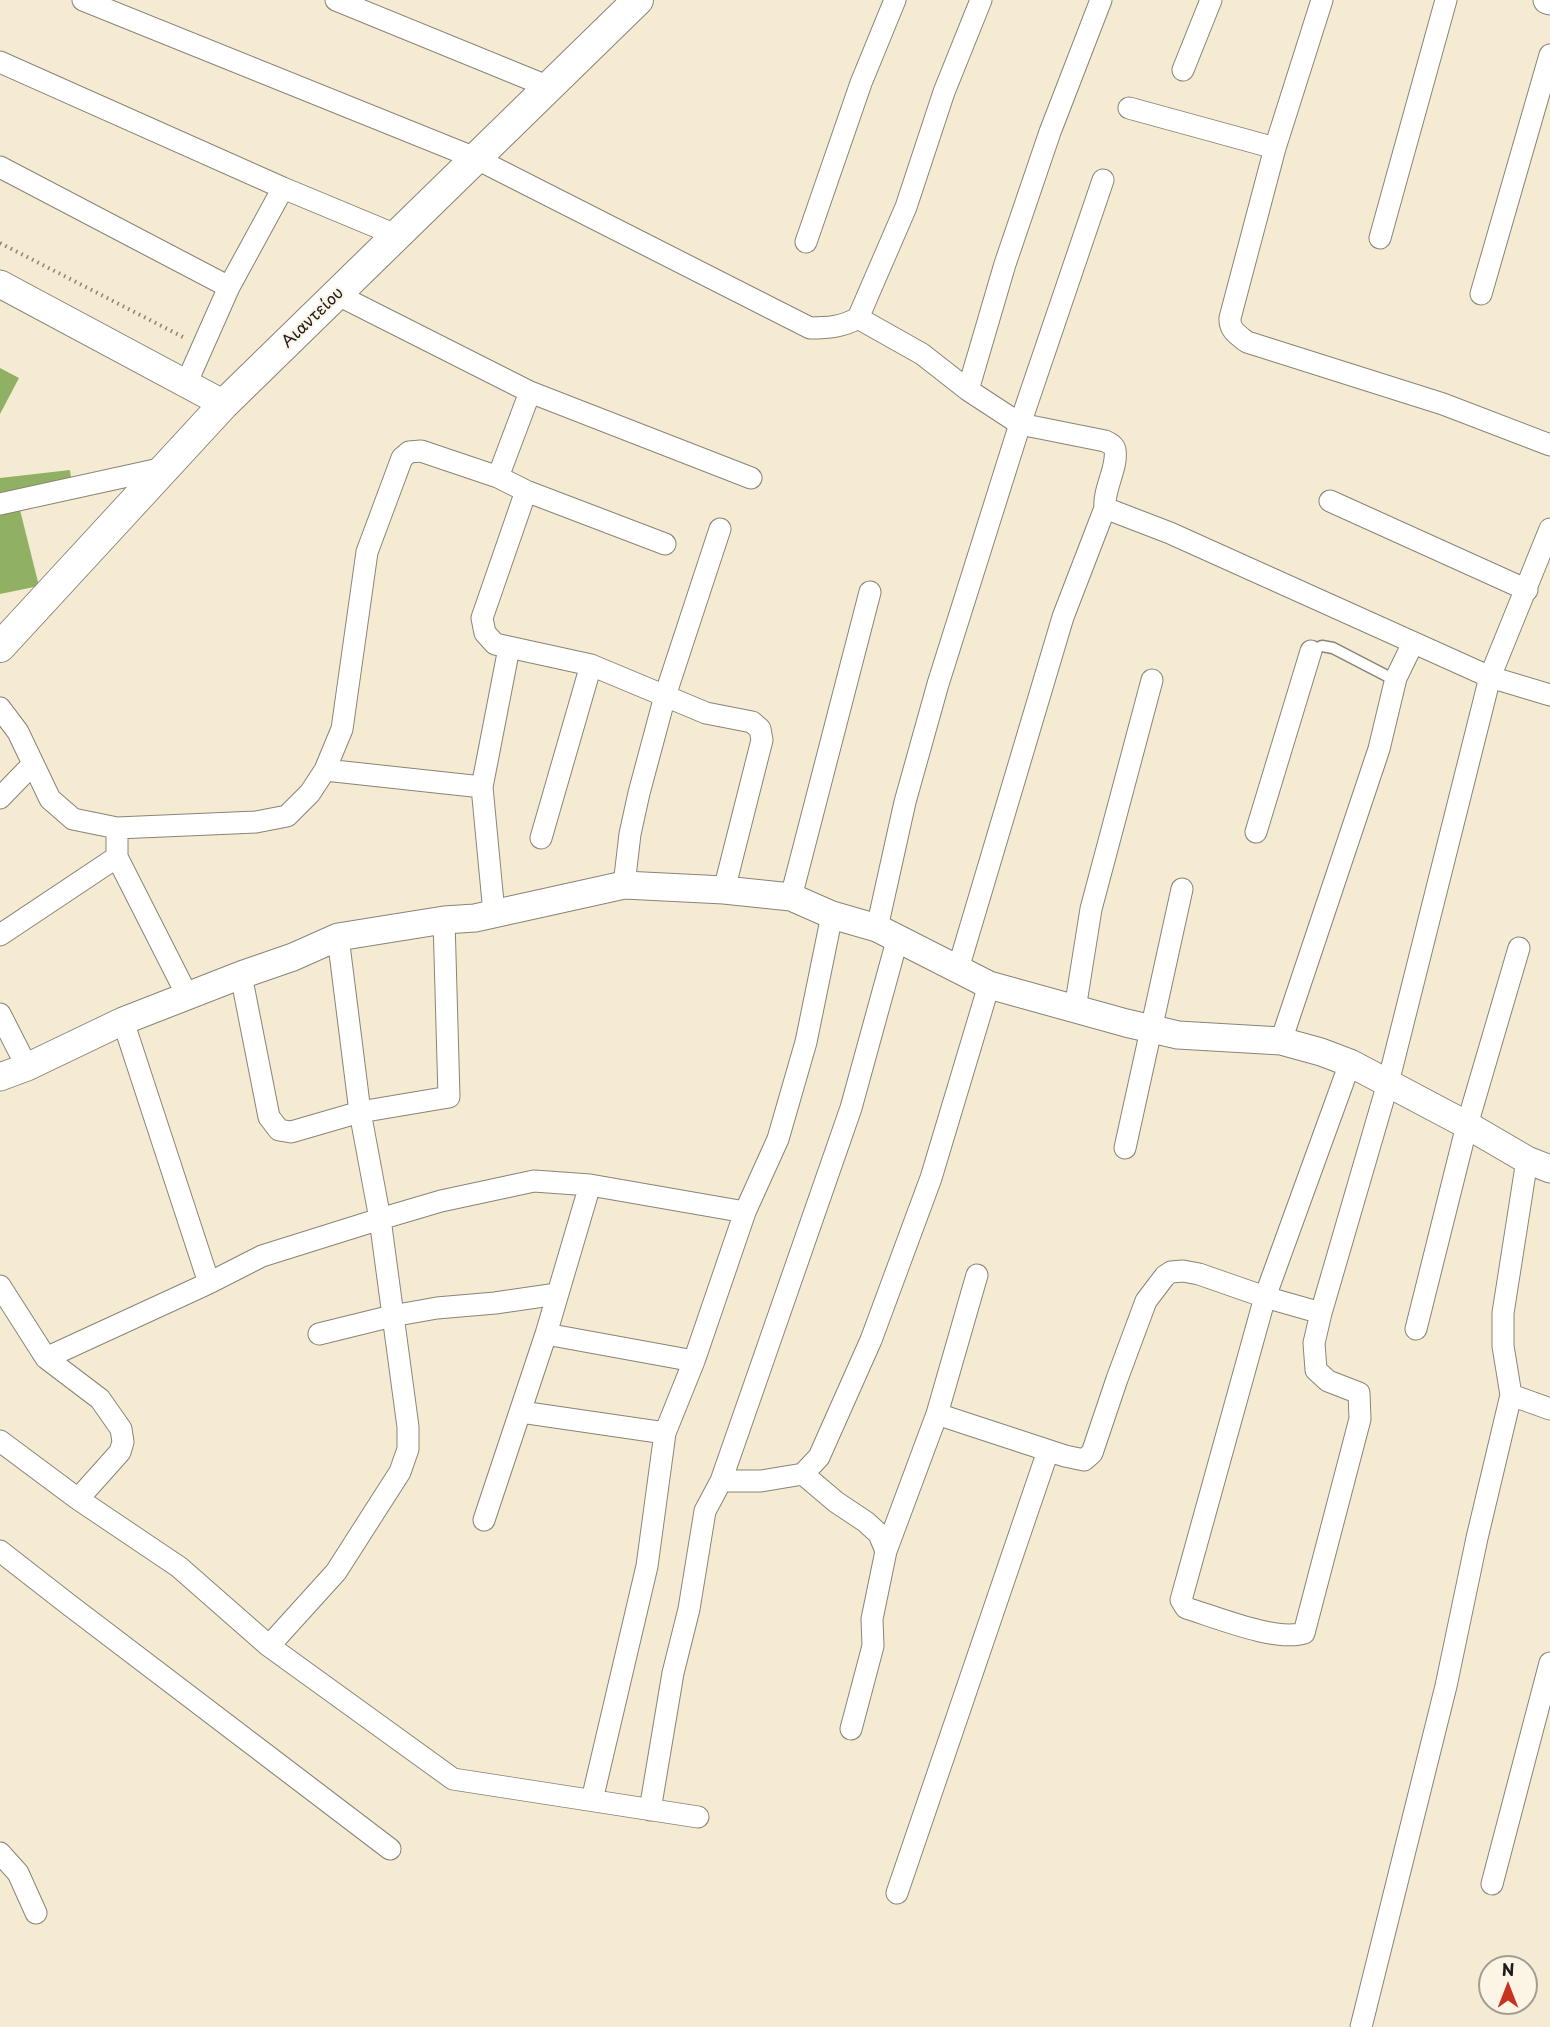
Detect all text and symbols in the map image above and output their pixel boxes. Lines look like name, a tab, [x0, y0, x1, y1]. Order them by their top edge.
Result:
street label: Αιαντείου	[278, 284, 348, 352]
north arrow	[1478, 1955, 1538, 2015]
text: N	[1502, 1957, 1514, 1981]

